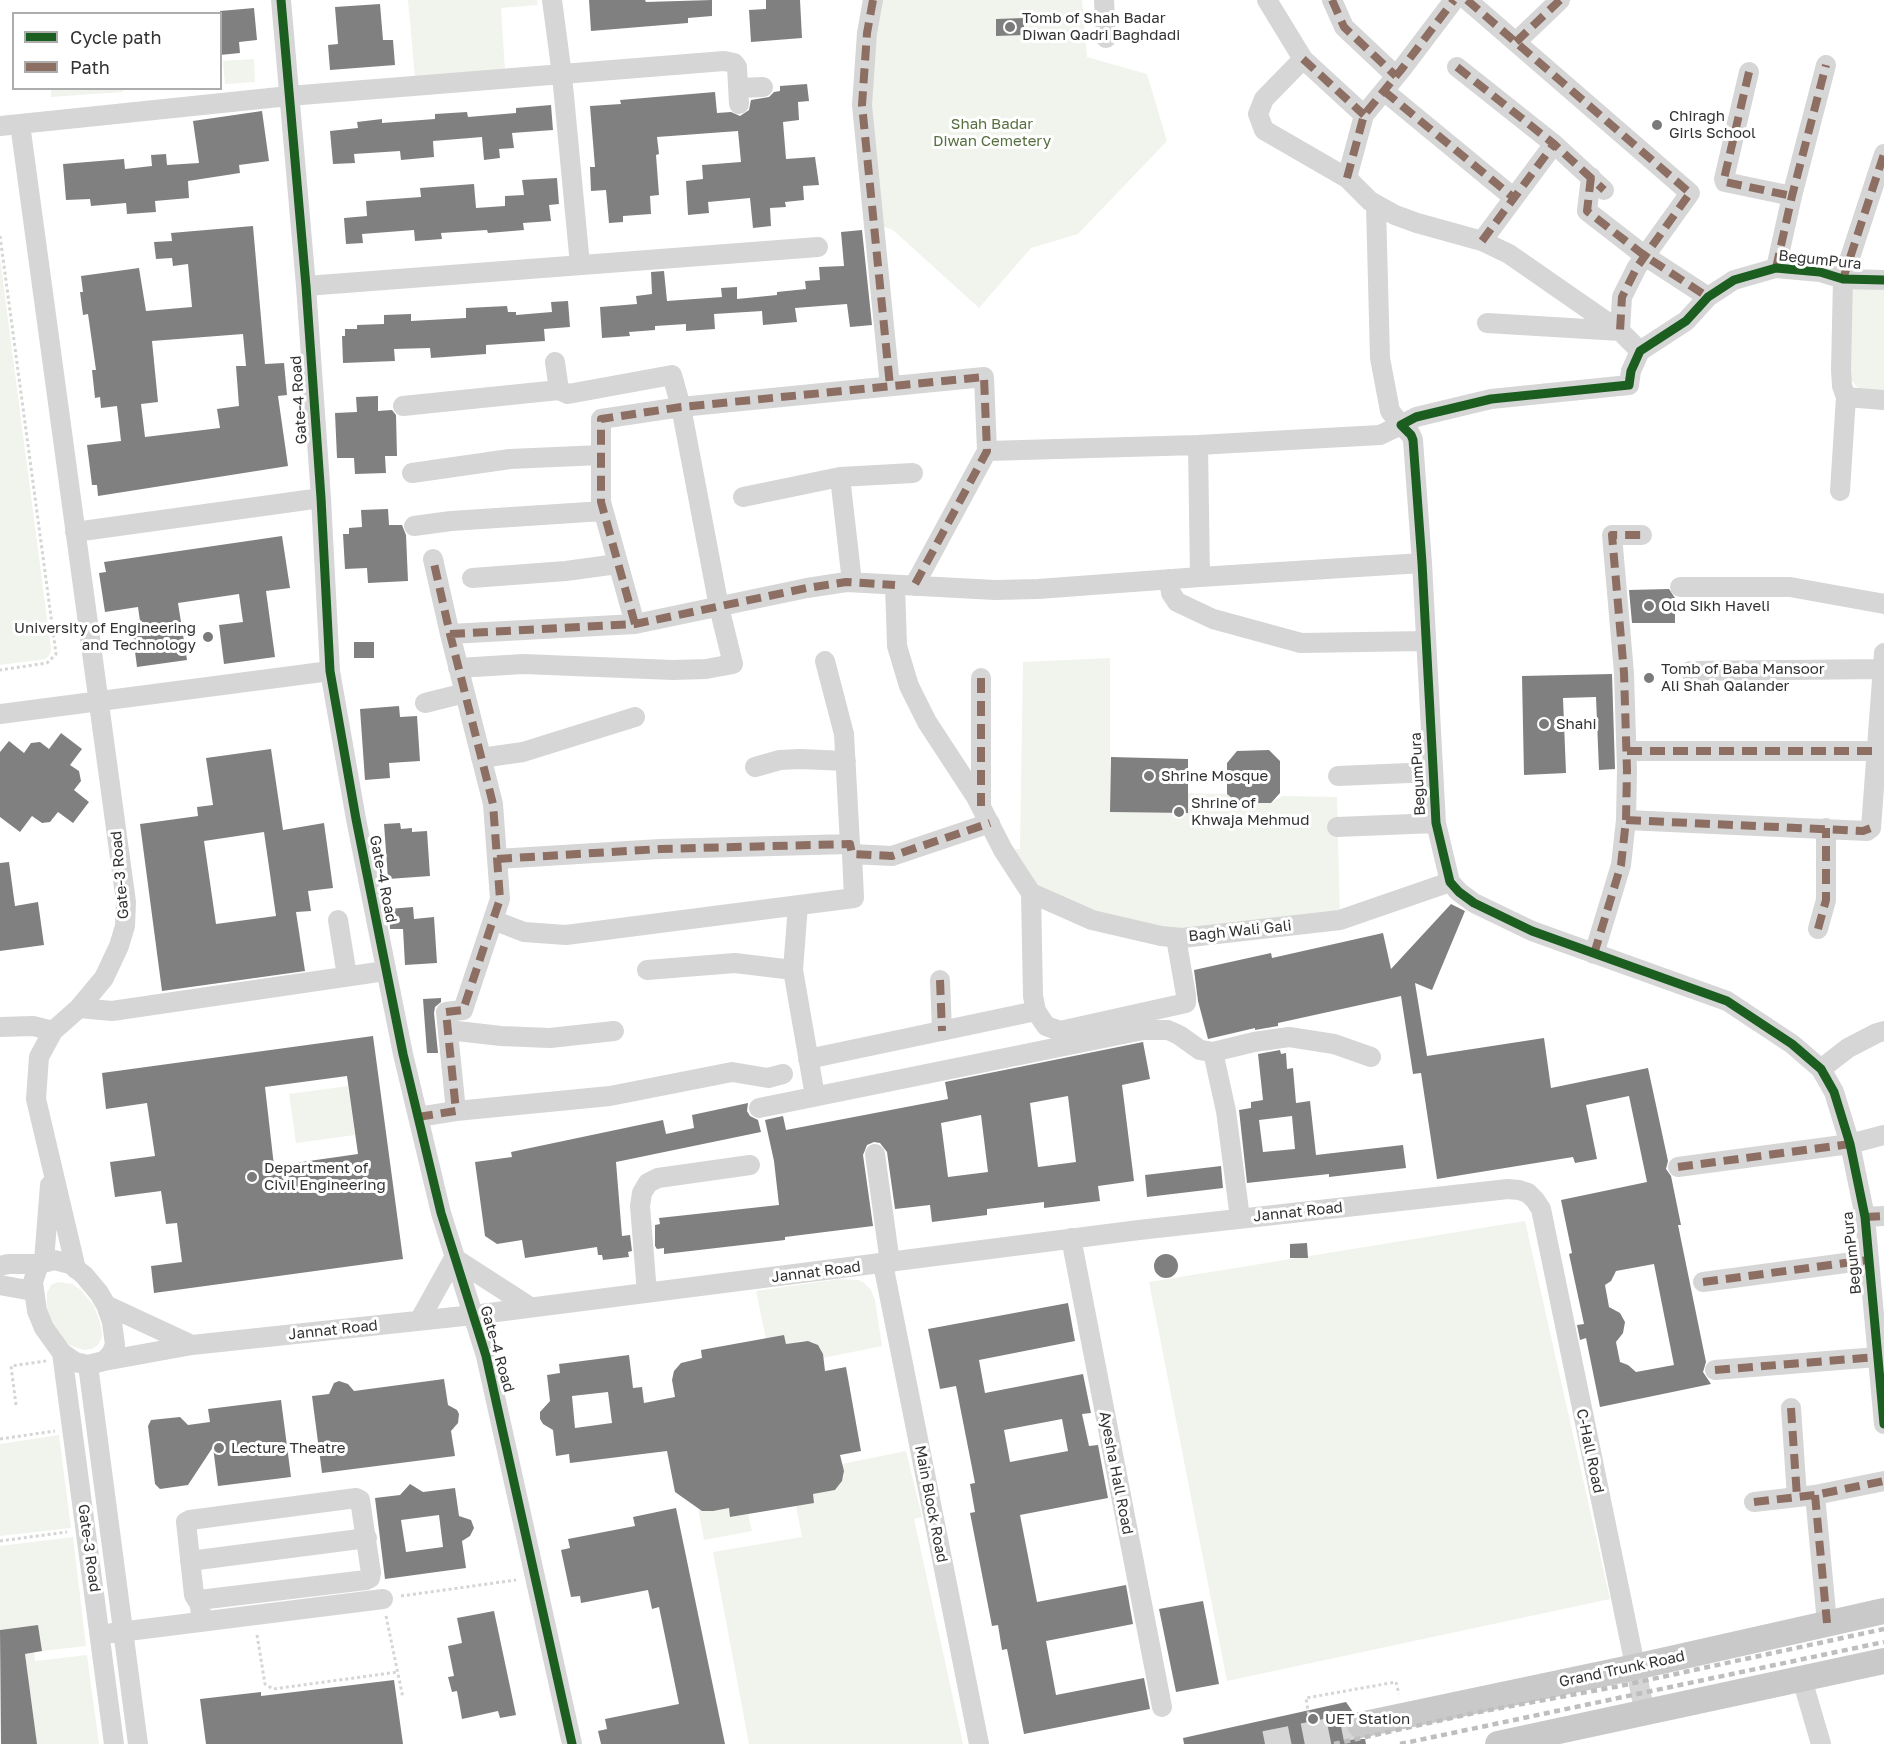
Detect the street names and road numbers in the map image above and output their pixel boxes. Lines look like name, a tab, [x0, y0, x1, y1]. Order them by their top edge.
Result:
street label: BegumPura	[1778, 247, 1862, 273]
street label: Gate-4 Road	[287, 355, 311, 445]
street label: BegumPura	[1407, 732, 1429, 816]
street label: Gate-3 Road	[107, 830, 133, 920]
street label: Gate-4 Road	[366, 834, 400, 924]
street label: Bagh Wali Gali	[1188, 917, 1292, 945]
street label: Jannat Road	[1252, 1198, 1344, 1226]
street label: BegumPura	[1839, 1211, 1865, 1295]
street label: Jannat Road	[770, 1258, 862, 1286]
street label: Gate-4 Road	[476, 1304, 518, 1394]
street label: Jannat Road	[287, 1316, 379, 1344]
street label: C-Hall Road	[1572, 1407, 1608, 1495]
street label: Ayesha Hall Road	[1095, 1410, 1137, 1536]
street label: Main Block Road	[911, 1444, 951, 1564]
street label: Gate-3 Road	[74, 1503, 104, 1593]
street label: Grand Trunk Road	[1558, 1647, 1686, 1691]

